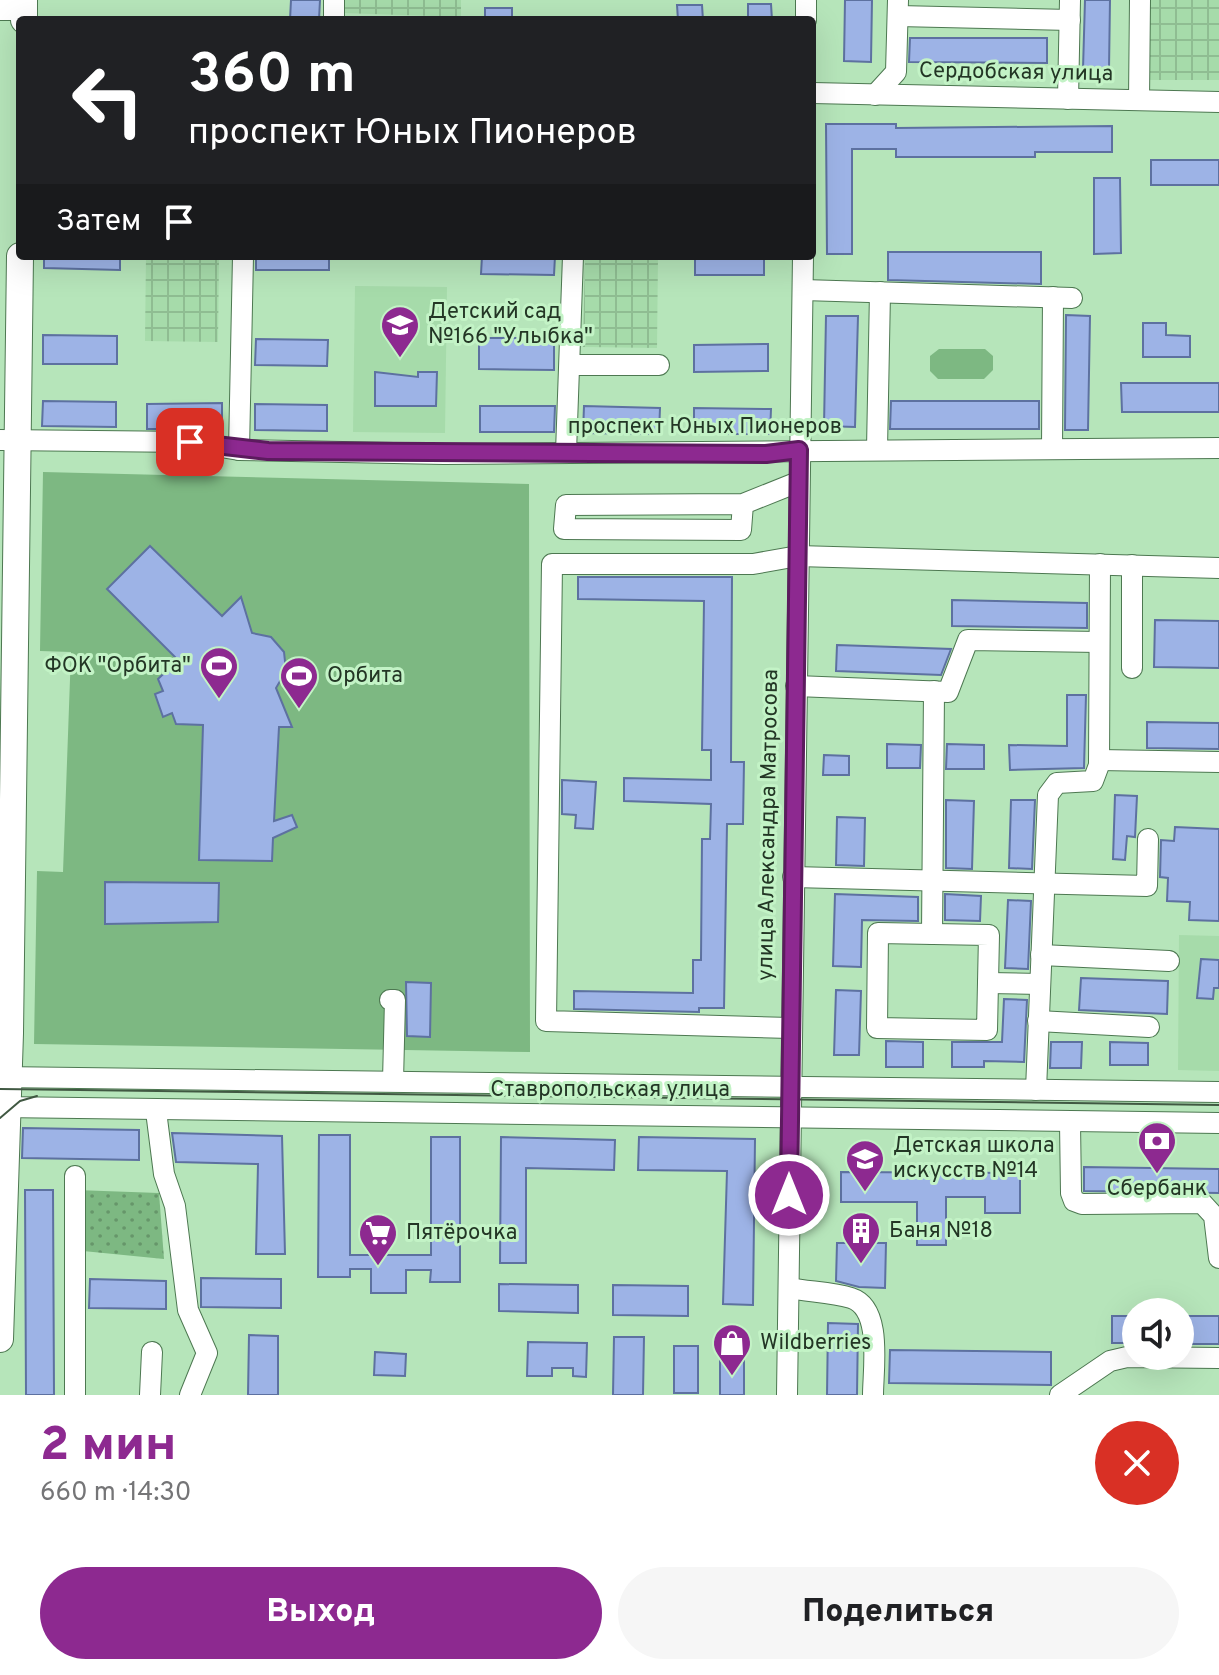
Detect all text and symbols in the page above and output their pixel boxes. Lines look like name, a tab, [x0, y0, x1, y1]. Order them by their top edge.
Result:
text: 360 m	[188, 42, 356, 112]
icon: left	[56, 48, 160, 152]
street label: Сердобская улица	[919, 58, 1113, 88]
text: проспект Юных Пионеров	[188, 111, 637, 157]
icon: arrive	[157, 200, 201, 244]
text: Затем	[56, 204, 141, 241]
place label: Детский сад №166 "Улыбка"	[428, 299, 593, 351]
school or university icon: Детский сад №166 "Улыбка"	[379, 304, 421, 359]
pin	[156, 408, 224, 476]
street label: проспект Юных Пионеров	[568, 414, 842, 441]
icon: arrive	[168, 420, 212, 464]
sports icon: ФОК "Орбита"	[198, 645, 240, 700]
place label: ФОК "Орбита"	[45, 653, 191, 680]
sports icon: Орбита	[278, 655, 320, 710]
place label: Орбита	[327, 663, 403, 690]
street label: улица Александра Матросова	[753, 669, 785, 981]
street label: Ставропольская улица	[490, 1077, 730, 1104]
bank icon: Сбербанк	[1136, 1120, 1178, 1175]
place label: Детская школа искусств №14	[893, 1133, 1055, 1185]
school or university icon: Детская школа искусств №14	[844, 1138, 886, 1193]
position arrow	[747, 1153, 831, 1237]
place label: Сбербанк	[1107, 1176, 1207, 1203]
building icon: Баня №18	[840, 1210, 882, 1265]
supermarket icon: Пятёрочка	[357, 1212, 399, 1267]
place label: Баня №18	[889, 1218, 993, 1245]
place label: Пятёрочка	[406, 1220, 517, 1247]
map controls	[1122, 1298, 1194, 1370]
button: sound	[1122, 1298, 1194, 1370]
shop icon: Wildberries	[711, 1322, 753, 1377]
place label: Wildberries	[760, 1330, 871, 1357]
text: 2 мин	[40, 1417, 176, 1477]
button: close	[1095, 1421, 1179, 1505]
text: 660 m · 14:30	[40, 1477, 191, 1510]
button: Выход	[40, 1567, 602, 1659]
button: Поделиться	[618, 1567, 1179, 1659]

